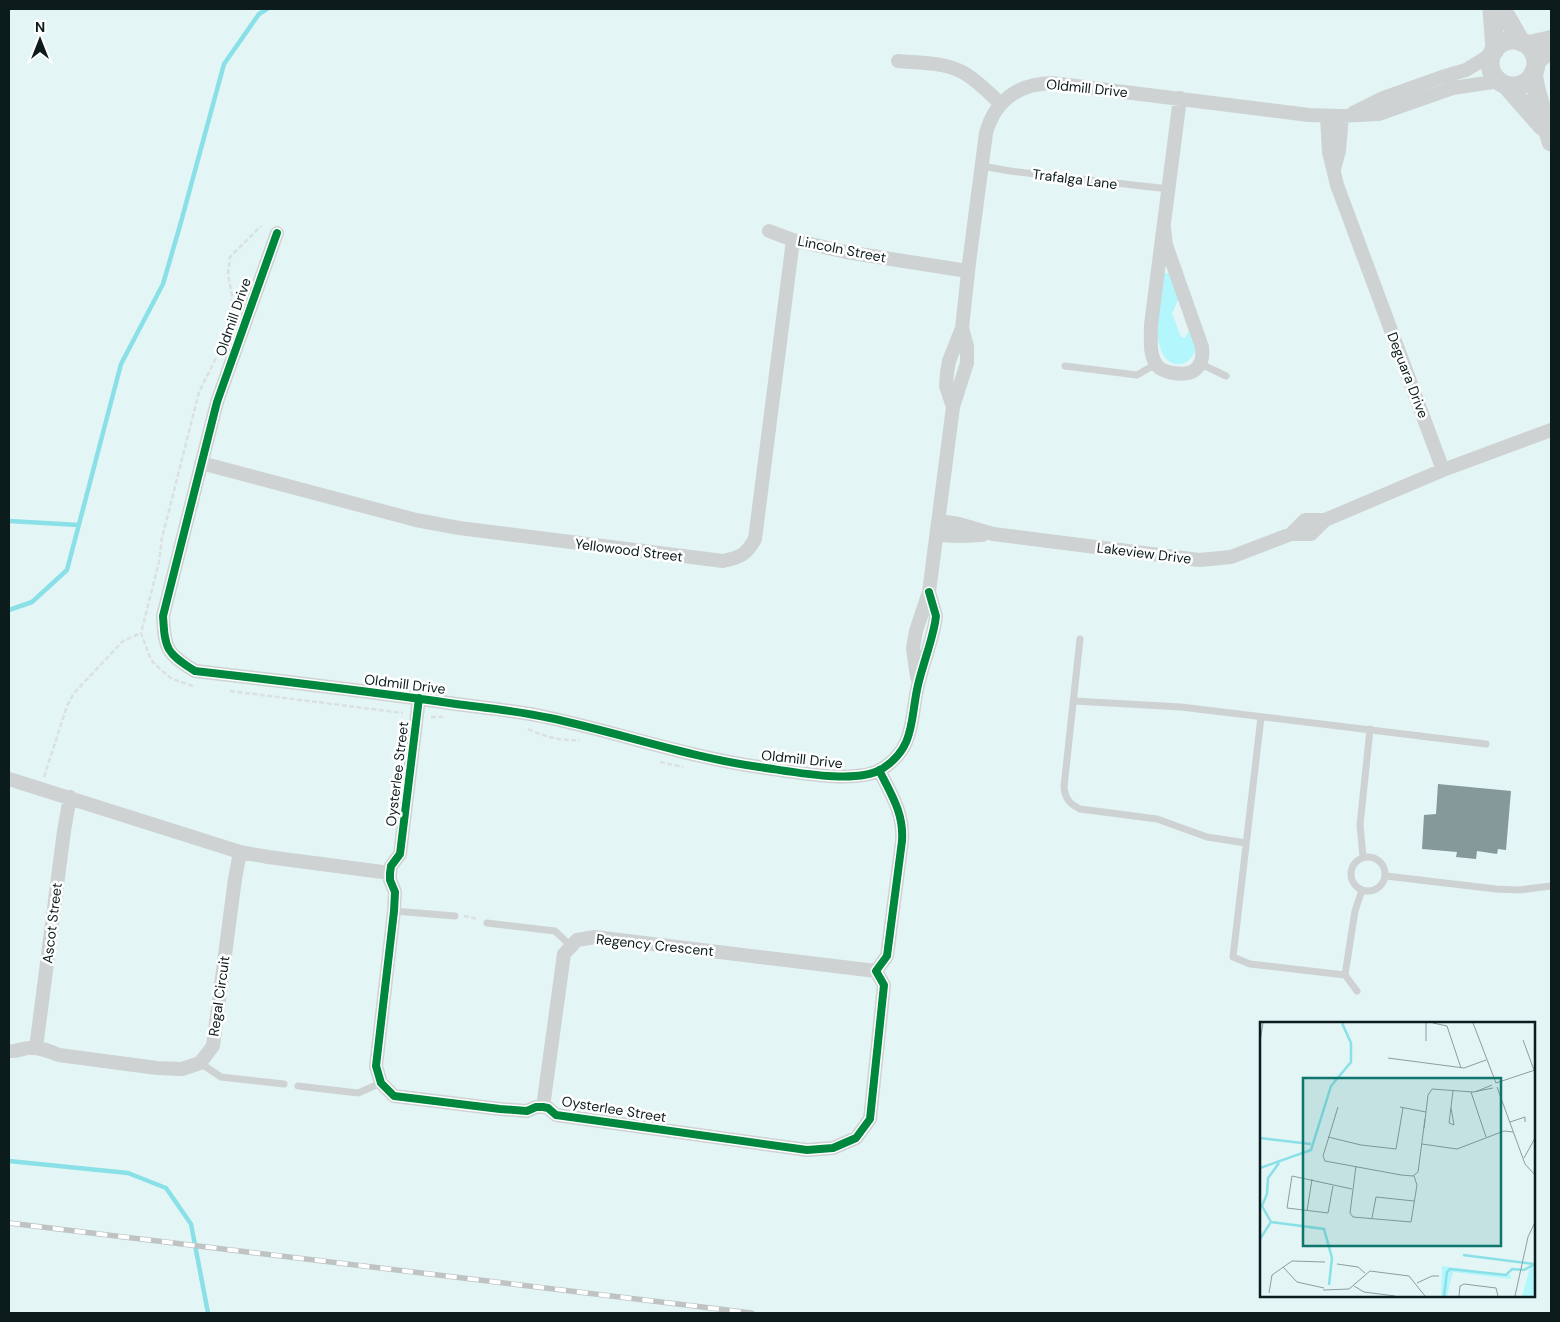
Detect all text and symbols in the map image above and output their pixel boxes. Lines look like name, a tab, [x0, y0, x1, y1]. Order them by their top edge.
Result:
north arrow	[15, 15, 65, 65]
text: N	[35, 18, 45, 36]
street label: Oldmill Drive	[1045, 75, 1129, 101]
street label: Trafalga Lane	[1032, 165, 1118, 193]
street label: Lincoln Street	[796, 232, 888, 266]
street label: Oldmill Drive	[211, 275, 255, 359]
street label: Deguara Drive	[1383, 329, 1433, 421]
street label: Yellowood Street	[574, 534, 684, 566]
street label: Lakeview Drive	[1096, 538, 1192, 568]
street label: Oldmill Drive	[363, 670, 447, 698]
street label: Oysterlee Street	[382, 720, 412, 828]
street label: Oldmill Drive	[760, 746, 844, 772]
street label: Ascot Street	[38, 882, 66, 964]
street label: Regency Crescent	[595, 930, 715, 960]
street label: Regal Circuit	[204, 955, 234, 1037]
inset map	[1260, 1022, 1535, 1297]
street label: Oysterlee Street	[560, 1092, 668, 1126]

